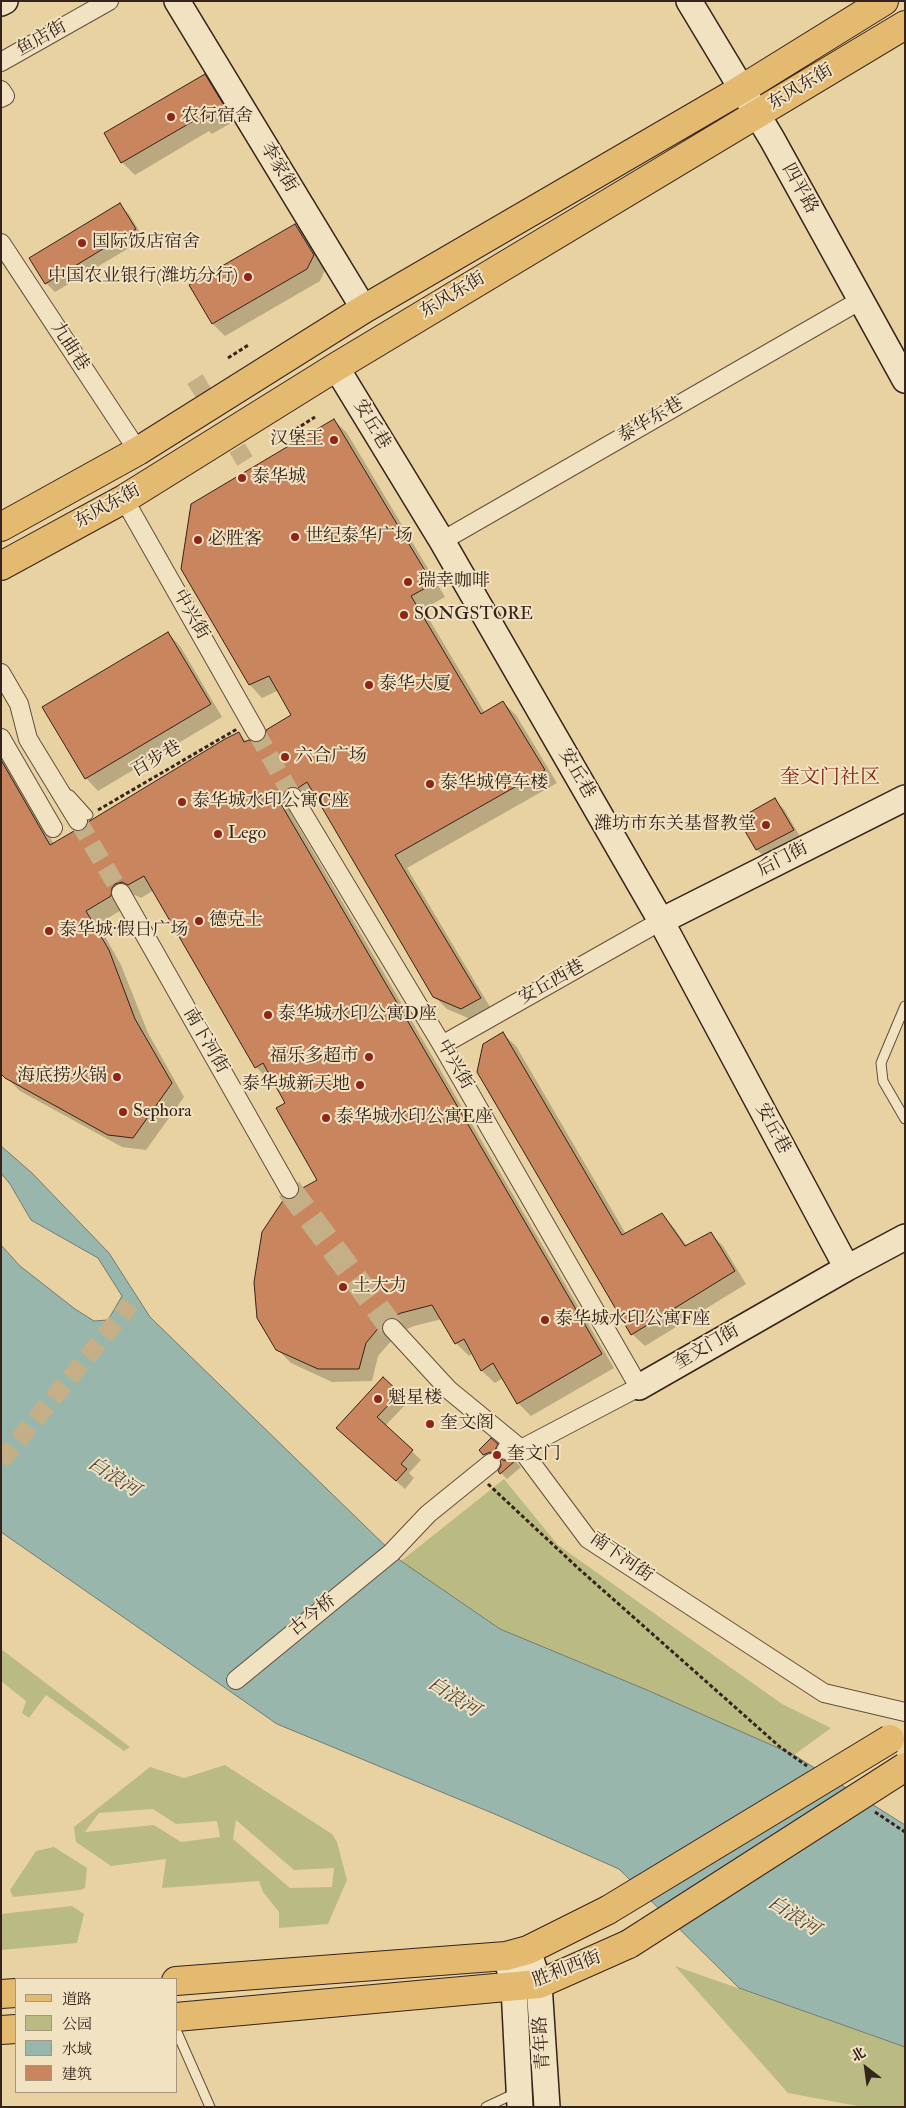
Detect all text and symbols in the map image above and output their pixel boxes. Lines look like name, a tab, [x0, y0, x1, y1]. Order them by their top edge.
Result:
street label: 鱼店街	[13, 16, 71, 62]
street label: 东风东街	[765, 60, 837, 116]
place label: 农行宿舍	[181, 106, 253, 128]
marker: 农行宿舍	[165, 111, 177, 123]
street label: 李家街	[255, 139, 301, 197]
street label: 四平路	[776, 160, 822, 218]
place label: 国际饭店宿舍	[92, 232, 200, 254]
marker: 国际饭店宿舍	[76, 237, 88, 249]
place label: 中国农业银行(潍坊分行)	[48, 266, 238, 288]
street label: 东风东街	[417, 268, 489, 324]
marker: 中国农业银行(潍坊分行)	[242, 271, 254, 283]
street label: 九曲巷	[45, 318, 93, 376]
street label: 泰华东巷	[614, 394, 688, 448]
street label: 安丘巷	[348, 396, 394, 454]
place label: 汉堡王	[270, 429, 324, 451]
marker: 汉堡王	[328, 434, 340, 446]
place label: 泰华城	[252, 467, 306, 489]
marker: 泰华城	[236, 472, 248, 484]
street label: 东风东街	[71, 480, 145, 534]
place label: 世纪泰华广场	[305, 526, 413, 548]
place label: 必胜客	[208, 529, 262, 551]
marker: 世纪泰华广场	[289, 531, 301, 543]
marker: 必胜客	[192, 534, 204, 546]
place label: 瑞幸咖啡	[418, 571, 490, 593]
marker: 瑞幸咖啡	[402, 576, 414, 588]
street label: 中兴街	[167, 586, 213, 644]
place label: SONGSTORE	[414, 604, 533, 626]
marker: SONGSTORE	[398, 609, 410, 621]
place label: 泰华大厦	[379, 674, 451, 696]
marker: 泰华大厦	[363, 679, 375, 691]
street label: 百步巷	[128, 737, 186, 783]
street label: 安丘巷	[553, 745, 599, 803]
place label: 六合广场	[295, 746, 367, 768]
marker: 六合广场	[279, 751, 291, 763]
district label: 奎文门社区	[780, 767, 880, 791]
place label: 泰华城停车楼	[440, 773, 548, 795]
marker: 泰华城停车楼	[424, 778, 436, 790]
place label: 泰华城水印公寓C座	[192, 791, 349, 813]
marker: 泰华城水印公寓C座	[176, 796, 188, 808]
place label: 潍坊市东关基督教堂	[594, 814, 756, 836]
marker: 潍坊市东关基督教堂	[760, 819, 772, 831]
place label: Lego	[228, 823, 266, 845]
marker: Lego	[212, 828, 224, 840]
street label: 后门街	[754, 838, 812, 882]
place label: 德克士	[209, 910, 263, 932]
marker: 德克士	[193, 915, 205, 927]
place label: 泰华城·假日广场	[59, 920, 189, 942]
marker: 泰华城·假日广场	[43, 925, 55, 937]
street label: 安丘西巷	[515, 956, 589, 1010]
street label: 南下河街	[178, 1004, 232, 1078]
place label: 泰华城水印公寓D座	[278, 1004, 437, 1026]
marker: 泰华城水印公寓D座	[262, 1009, 274, 1021]
street label: 中兴街	[431, 1036, 477, 1094]
place label: 福乐多超市	[269, 1046, 359, 1068]
marker: 福乐多超市	[363, 1051, 375, 1063]
place label: 海底捞火锅	[17, 1066, 107, 1088]
marker: 海底捞火锅	[111, 1071, 123, 1083]
place label: 泰华城新天地	[242, 1074, 350, 1096]
marker: 泰华城新天地	[354, 1079, 366, 1091]
street label: 安丘巷	[750, 1100, 794, 1158]
place label: Sephora	[133, 1101, 192, 1123]
marker: Sephora	[117, 1106, 129, 1118]
place label: 泰华城水印公寓E座	[336, 1107, 493, 1129]
marker: 泰华城水印公寓E座	[320, 1112, 332, 1124]
place label: 土大力	[353, 1276, 407, 1298]
marker: 土大力	[337, 1281, 349, 1293]
place label: 泰华城水印公寓F座	[555, 1309, 710, 1331]
marker: 泰华城水印公寓F座	[539, 1314, 551, 1326]
street label: 奎文门街	[670, 1321, 744, 1375]
place label: 魁星楼	[388, 1388, 442, 1410]
marker: 魁星楼	[372, 1393, 384, 1405]
place label: 奎文阁	[440, 1413, 494, 1435]
marker: 奎文阁	[424, 1418, 436, 1430]
place label: 奎文门	[507, 1444, 561, 1466]
marker: 奎文门	[491, 1449, 503, 1461]
water label: 白浪河	[83, 1453, 143, 1503]
street label: 南下河街	[585, 1529, 657, 1587]
street label: 古今桥	[285, 1591, 341, 1641]
water label: 白浪河	[423, 1673, 483, 1723]
water label: 白浪河	[763, 1892, 823, 1942]
street label: 胜利西街	[530, 1947, 604, 1993]
legend	[15, 1978, 178, 2093]
text: 道路	[62, 1990, 92, 2009]
text: 公园	[62, 2015, 92, 2034]
street label: 青年路	[530, 2015, 556, 2071]
text: 水域	[62, 2040, 92, 2059]
north arrow	[841, 2043, 891, 2093]
text: 北	[848, 2044, 869, 2065]
text: 建筑	[62, 2065, 92, 2084]

